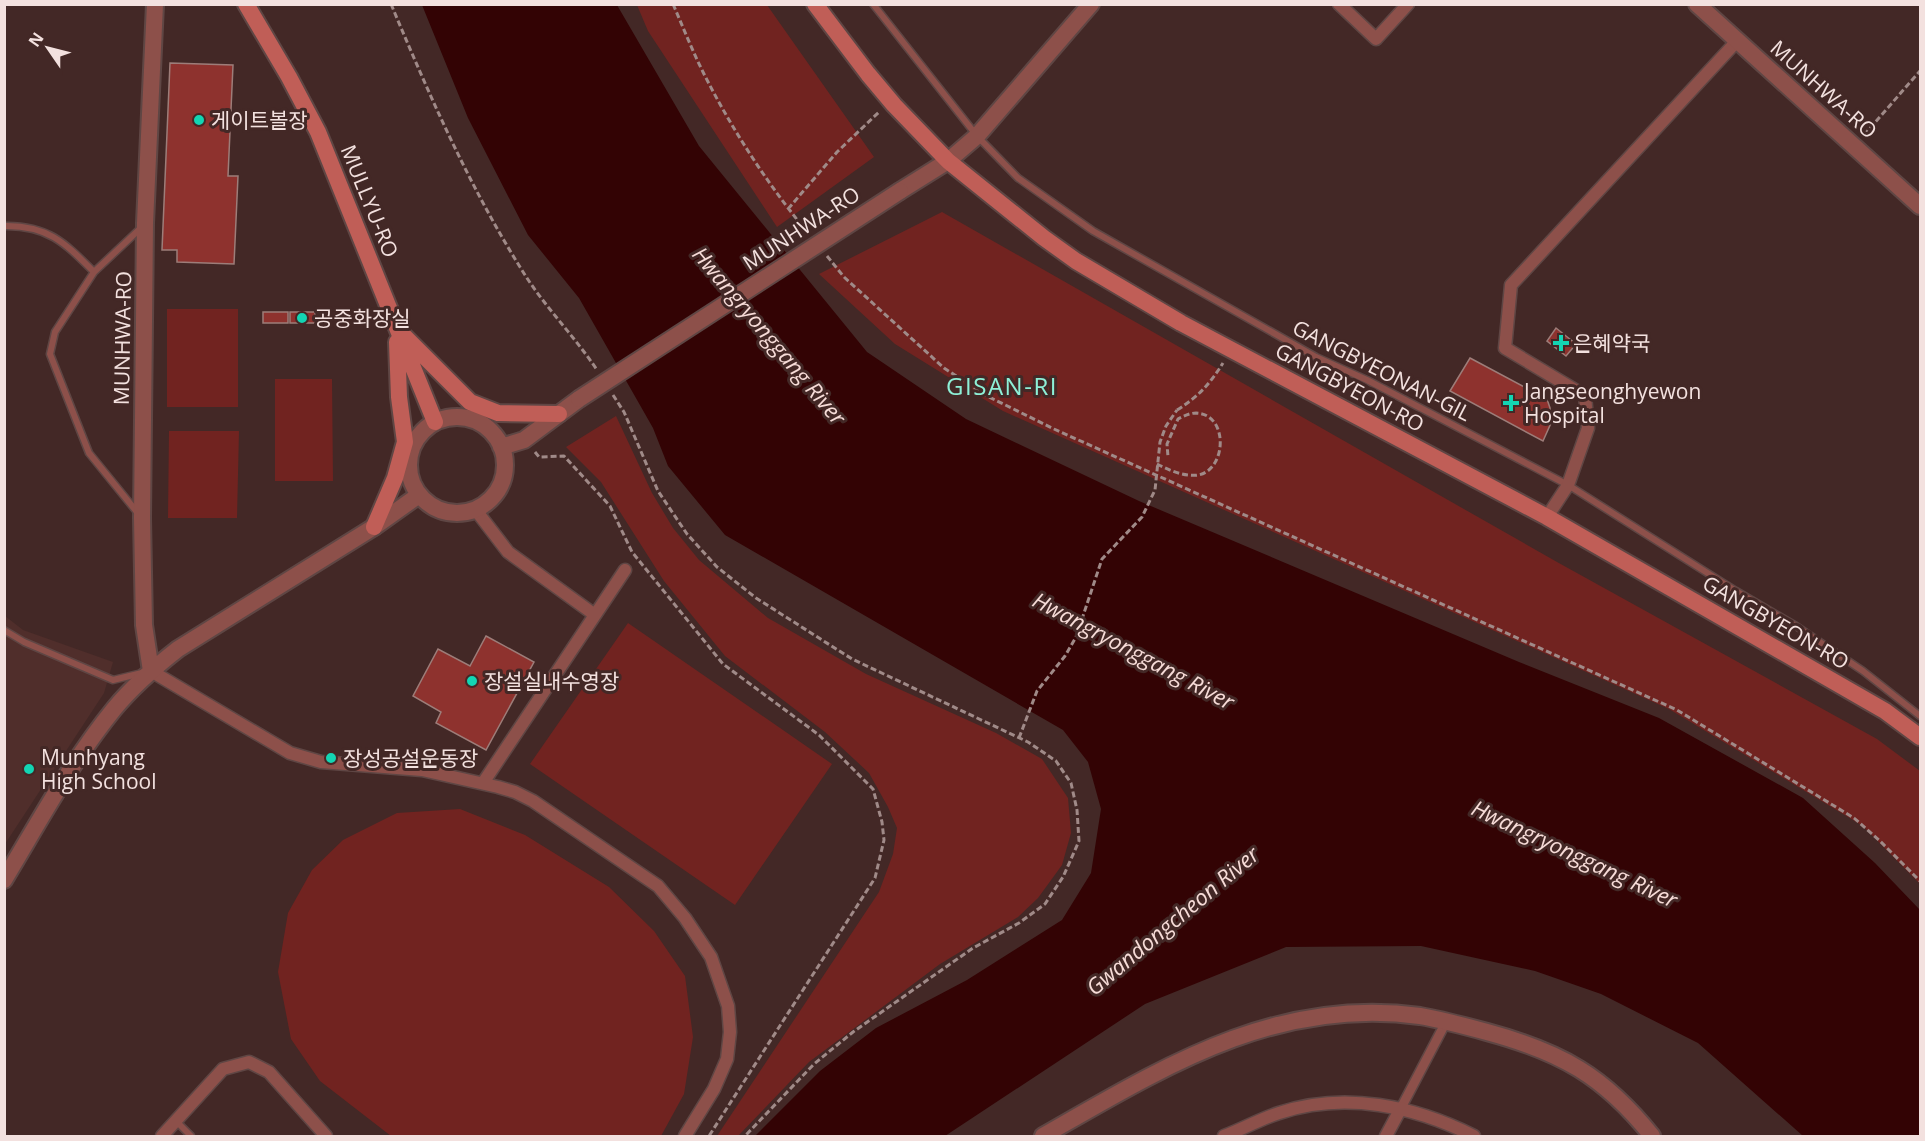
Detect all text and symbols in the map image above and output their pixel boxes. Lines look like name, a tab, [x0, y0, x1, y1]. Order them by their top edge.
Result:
north arrow	[18, 18, 78, 78]
text: N	[23, 28, 48, 51]
street label: MUNHWA-RO	[1765, 34, 1883, 144]
place label: 게이트볼장	[211, 106, 308, 134]
marker: 게이트볼장	[192, 113, 206, 127]
street label: MULLYU-RO	[335, 140, 405, 262]
street label: MUNHWA-RO	[737, 180, 865, 276]
water label: Hwangryonggang River	[686, 240, 854, 431]
street label: MUNHWA-RO	[107, 271, 137, 405]
place label: 공중화장실	[314, 304, 411, 332]
marker: 공중화장실	[295, 311, 309, 325]
street label: GANGBYEONAN-GIL	[1288, 313, 1476, 427]
place label: 은혜약국	[1573, 329, 1650, 357]
street label: GANGBYEON-RO	[1271, 336, 1429, 438]
marker: 은혜약국	[1554, 336, 1568, 350]
district label: GISAN-RI	[946, 369, 1058, 402]
place label: Jangseonghyewon Hospital	[1522, 377, 1701, 429]
marker: Jangseonghyewon Hospital	[1502, 394, 1520, 412]
street label: GANGBYEON-RO	[1698, 569, 1854, 675]
water label: Hwangryonggang River	[1028, 584, 1241, 716]
place label: 장설실내수영장	[484, 667, 619, 695]
marker: 장설실내수영장	[465, 674, 479, 688]
place label: Munhyang High School	[41, 743, 157, 795]
place label: 장성공설운동장	[343, 744, 478, 772]
marker: 장성공설운동장	[324, 751, 338, 765]
marker: Munhyang High School	[22, 762, 36, 776]
water label: Hwangryonggang River	[1467, 792, 1684, 915]
water label: Gwandongcheon River	[1079, 838, 1266, 1001]

